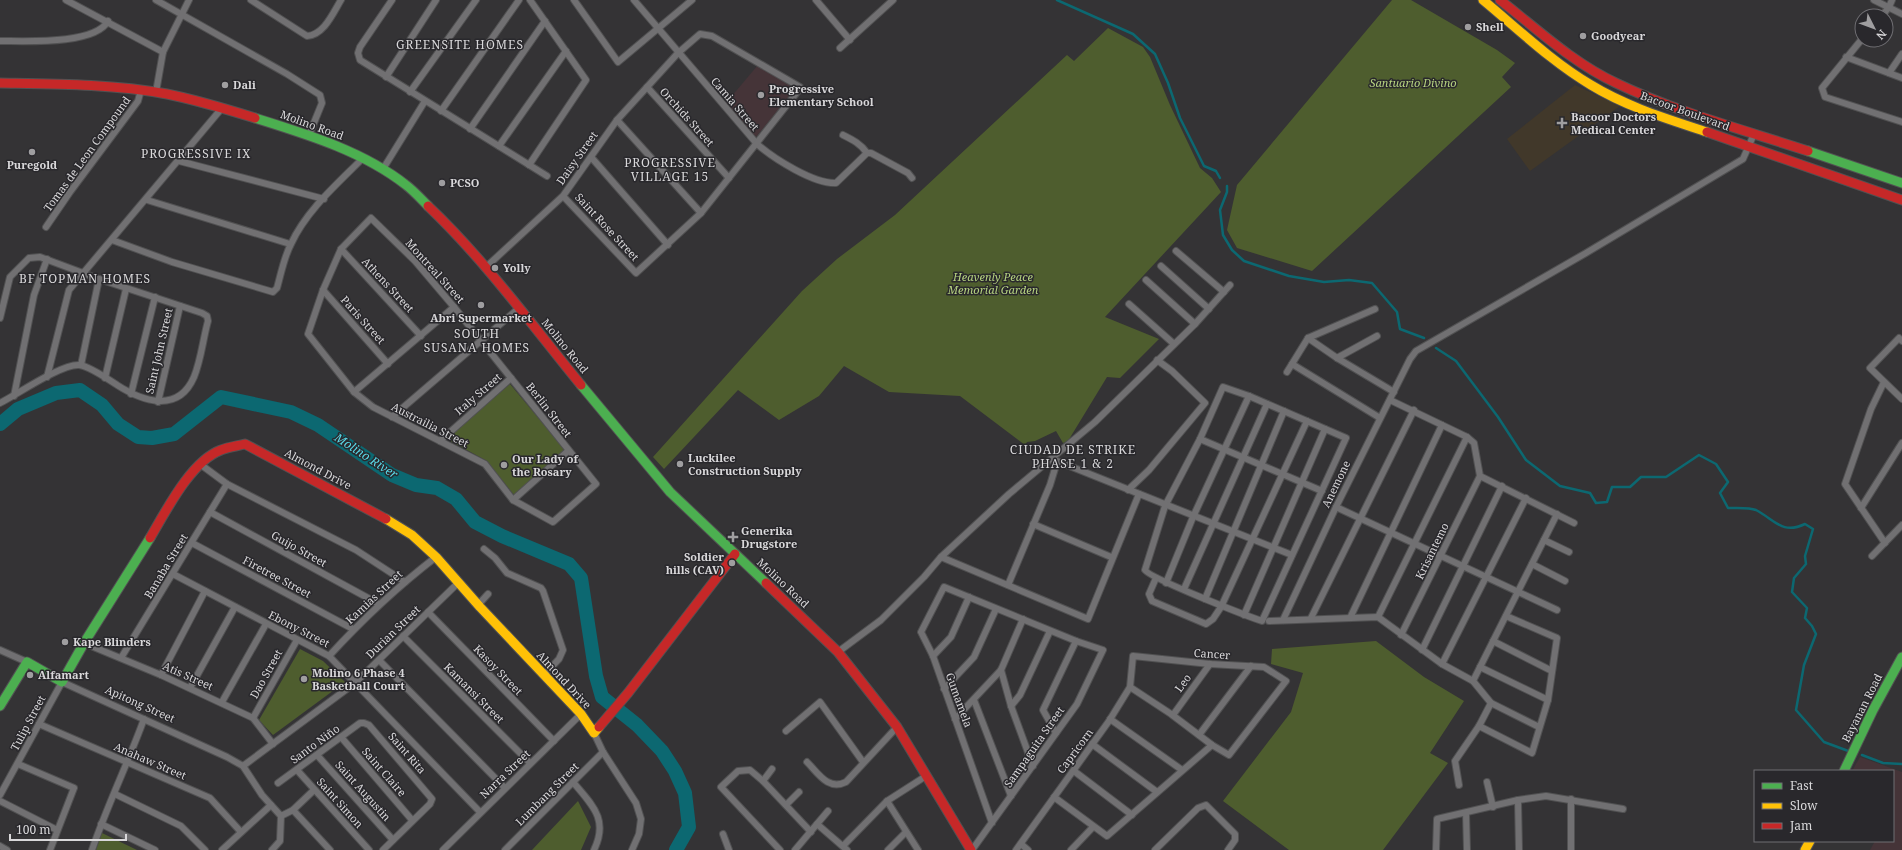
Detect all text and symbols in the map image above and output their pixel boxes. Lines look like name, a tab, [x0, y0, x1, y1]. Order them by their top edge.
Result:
north arrow	[1854, 8, 1894, 48]
place label: Shell	[1476, 19, 1504, 34]
marker: Shell	[1463, 22, 1473, 32]
text: N	[1873, 27, 1890, 44]
place label: Goodyear	[1591, 28, 1645, 43]
marker: Goodyear	[1578, 31, 1588, 41]
district label: GREENSITE HOMES	[396, 36, 524, 53]
street label: Camia Street	[708, 74, 763, 134]
park label: Santuario Divino	[1369, 75, 1457, 90]
place label: Dali	[233, 77, 256, 92]
marker: Dali	[220, 80, 230, 90]
place label: Progressive Elementary School	[769, 81, 874, 109]
street label: Orchids Street	[657, 84, 718, 149]
street label: Bacoor Boulevard	[1639, 87, 1732, 134]
marker: Progressive Elementary School	[756, 90, 766, 100]
street label: Tomas de Leon Compound	[40, 93, 134, 214]
street label: Molino Road	[278, 106, 346, 143]
place label: Bacoor Doctors Medical Center	[1571, 109, 1656, 137]
marker: Bacoor Doctors Medical Center	[1556, 117, 1568, 129]
street label: Daisy Street	[553, 128, 601, 188]
district label: PROGRESSIVE IX	[141, 145, 251, 162]
marker: Puregold	[27, 147, 37, 157]
district label: PROGRESSIVE VILLAGE 15	[624, 154, 716, 185]
place label: Puregold	[7, 157, 57, 172]
place label: PCSO	[450, 175, 480, 190]
marker: PCSO	[437, 178, 447, 188]
street label: Saint Rose Street	[572, 190, 643, 264]
street label: Montreal Street	[402, 235, 468, 306]
street label: Athens Street	[359, 254, 418, 315]
place label: Yolly	[503, 260, 531, 275]
marker: Yolly	[490, 263, 500, 273]
park label: Heavenly Peace Memorial Garden	[947, 269, 1039, 297]
district label: BF TOPMAN HOMES	[19, 270, 151, 287]
street label: Paris Street	[338, 292, 389, 347]
marker: Abri Supermarket	[476, 300, 486, 310]
street label: Saint John Street	[141, 306, 176, 395]
place label: Abri Supermarket	[430, 310, 532, 325]
street label: Molino Road	[539, 315, 592, 376]
district label: SOUTH SUSANA HOMES	[424, 325, 530, 356]
street label: Italy Street	[451, 369, 504, 418]
street label: Berlin Street	[523, 379, 576, 440]
street label: Austrailia Street	[389, 399, 471, 451]
water label: Molino River	[331, 428, 402, 483]
district label: CIUDAD DE STRIKE PHASE 1 & 2	[1010, 441, 1136, 472]
street label: Almond Drive	[282, 445, 354, 493]
place label: Luckilee Construction Supply	[688, 450, 802, 478]
place label: Our Lady of the Rosary	[512, 451, 580, 479]
street label: Anemone	[1318, 458, 1353, 510]
marker: Luckilee Construction Supply	[675, 459, 685, 469]
marker: Our Lady of the Rosary	[499, 460, 509, 470]
street label: Krisantemo	[1411, 520, 1452, 582]
place label: Generika Drugstore	[741, 523, 797, 551]
street label: Guijo Street	[269, 527, 330, 570]
street label: Banaba Street	[140, 530, 191, 601]
marker: Generika Drugstore	[728, 532, 738, 542]
place label: Soldier hills (CAV)	[666, 549, 724, 577]
street label: Firetree Street	[240, 552, 314, 601]
street label: Molino Road	[754, 554, 813, 611]
marker: Soldier hills (CAV)	[727, 558, 737, 568]
street label: Kamias Street	[342, 566, 405, 627]
street label: Durian Street	[362, 602, 423, 662]
street label: Ebony Street	[266, 607, 332, 650]
place label: Kape Blinders	[73, 634, 151, 649]
marker: Kape Blinders	[60, 637, 70, 647]
street label: Kasoy Street	[470, 641, 526, 698]
street label: Cancer	[1193, 645, 1232, 662]
street label: Dao Street	[246, 646, 285, 701]
street label: Almond Drive	[534, 648, 595, 712]
street label: Atis Street	[161, 658, 216, 693]
street label: Kamansi Street	[441, 659, 508, 726]
place label: Molino 6 Phase 4 Basketball Court	[312, 665, 405, 693]
place label: Alfamart	[38, 667, 89, 682]
marker: Alfamart	[25, 670, 35, 680]
street label: Gumamela	[943, 670, 976, 729]
street label: Leo	[1171, 671, 1194, 695]
street label: Bayanan Road	[1838, 671, 1885, 745]
marker: Molino 6 Phase 4 Basketball Court	[299, 674, 309, 684]
street label: Apitong Street	[103, 681, 178, 726]
street label: Tulip Street	[7, 692, 49, 753]
street label: Sampaguita Street	[1000, 703, 1067, 790]
street label: Santo Niño	[287, 721, 342, 767]
street label: Capricorn	[1053, 725, 1096, 776]
street label: Saint Rita	[385, 729, 430, 777]
street label: Anahaw Street	[112, 739, 189, 783]
street label: Saint Claire	[359, 744, 410, 799]
street label: Narra Street	[476, 746, 533, 801]
street label: Saint Augustin	[332, 757, 395, 824]
street label: Lumbang Street	[512, 759, 582, 829]
legend	[1754, 770, 1894, 842]
street label: Saint Simon	[314, 774, 367, 831]
text: Fast	[1790, 777, 1813, 794]
text: Slow	[1790, 797, 1818, 814]
scale bar	[10, 816, 126, 842]
text: Jam	[1789, 817, 1812, 834]
text: 100 m	[16, 821, 51, 838]

